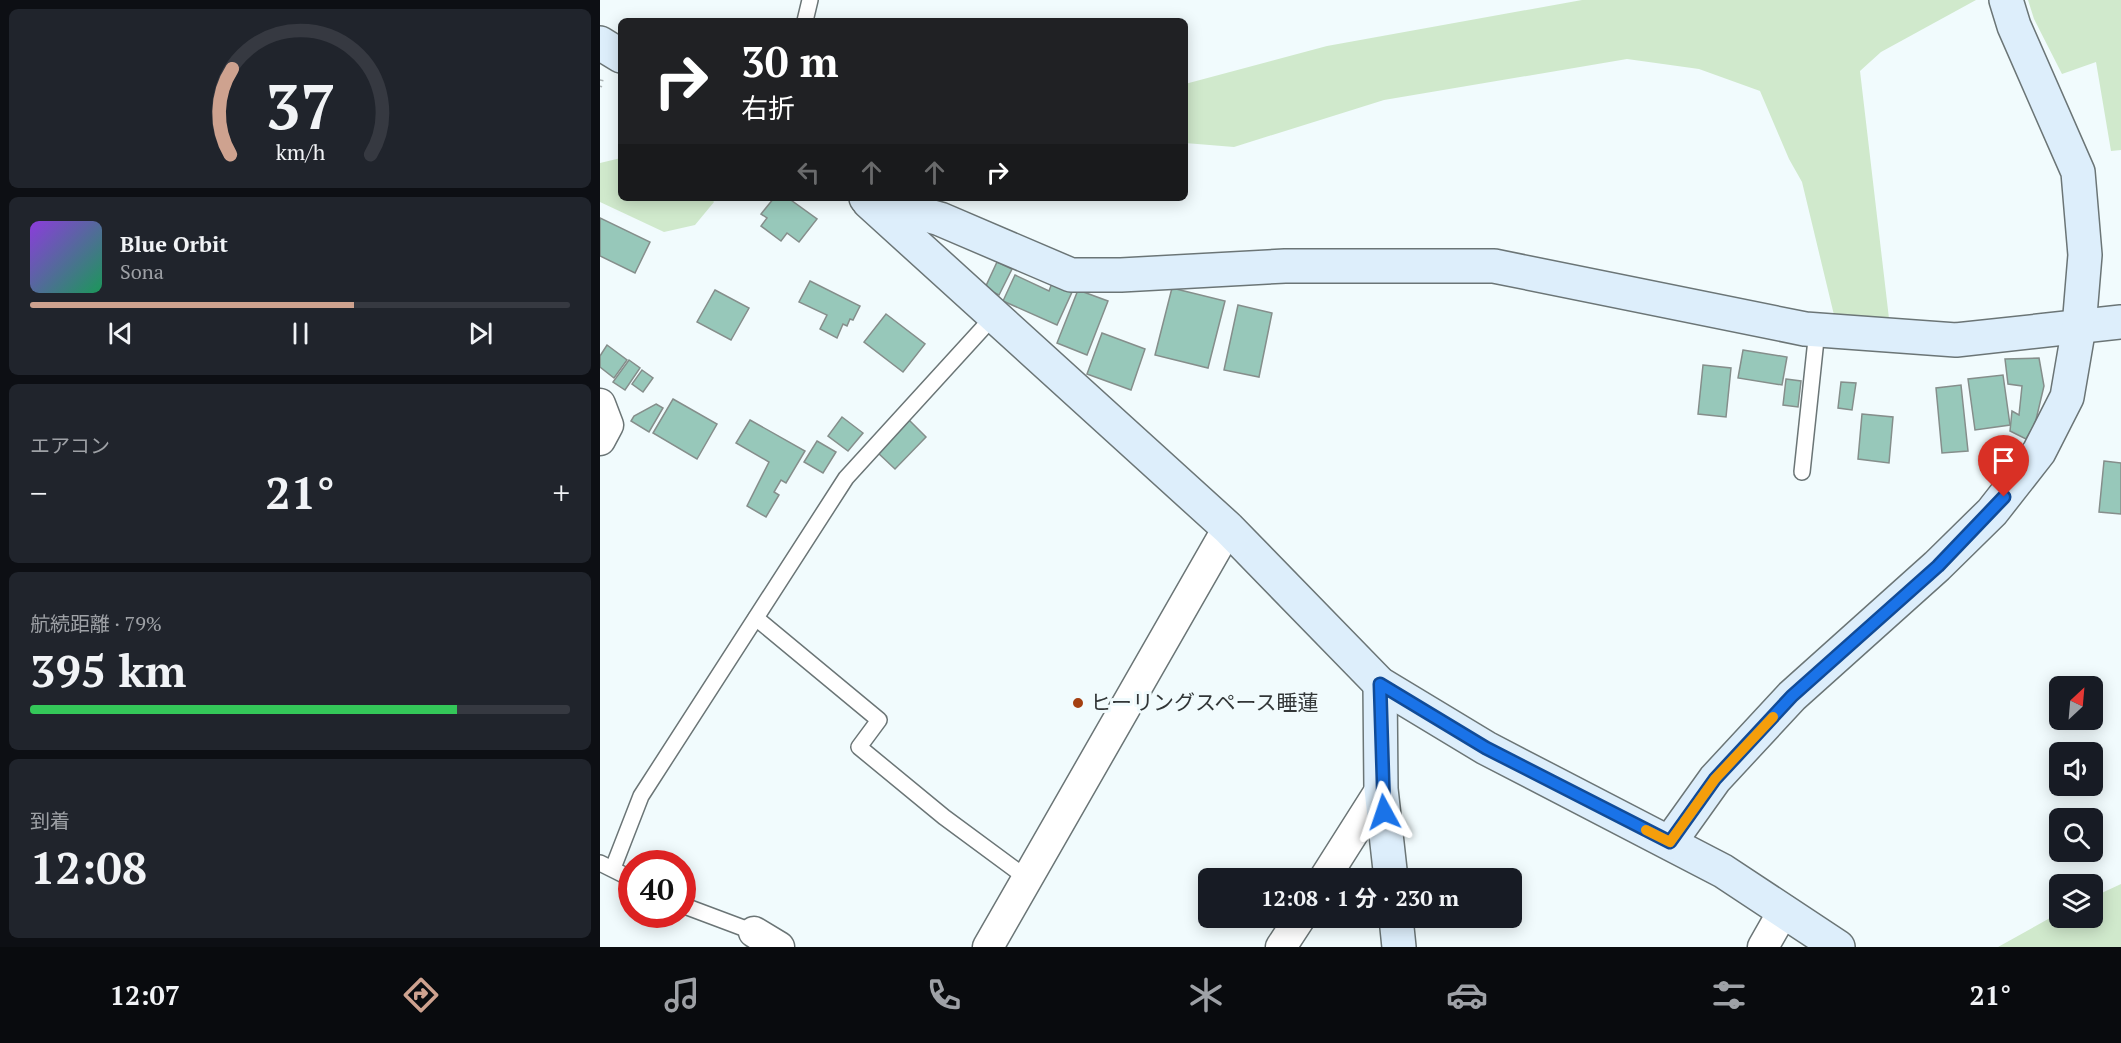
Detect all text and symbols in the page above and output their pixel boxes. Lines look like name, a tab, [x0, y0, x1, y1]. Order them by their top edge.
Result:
text: 30 m	[741, 33, 839, 89]
icon: right	[642, 42, 720, 120]
text: 37	[265, 64, 335, 147]
text: 右折	[741, 90, 795, 126]
text: km/h	[275, 139, 325, 167]
icon: left	[792, 156, 825, 189]
icon: ahead	[855, 156, 888, 189]
icon: ahead	[918, 156, 951, 189]
icon: right	[981, 156, 1014, 189]
text: Blue Orbit	[120, 229, 228, 258]
text: Sona	[120, 258, 164, 285]
icon: previous	[104, 317, 137, 350]
icon: pause	[284, 317, 317, 350]
icon: next	[464, 317, 497, 350]
text: エアコン	[30, 432, 110, 459]
pin	[1978, 435, 2029, 497]
icon: arrive	[1987, 444, 2020, 477]
text: 21°	[265, 462, 335, 522]
text: −	[30, 471, 48, 514]
text: +	[552, 471, 570, 514]
text: 航続距離 · 79%	[30, 610, 162, 637]
text: 395 km	[30, 640, 186, 700]
north arrow	[2049, 676, 2103, 730]
map controls	[2049, 676, 2103, 928]
place label: ヒーリングスペース睡蓮	[1090, 688, 1318, 716]
marker: ヒーリングスペース睡蓮	[1071, 696, 1085, 710]
button: sound	[2049, 742, 2103, 796]
position arrow	[1352, 780, 1416, 844]
text: 到着	[30, 807, 70, 834]
button: search	[2049, 808, 2103, 862]
text: 12:08	[30, 837, 147, 897]
speed limit sign: 40	[618, 850, 696, 928]
button: layers	[2049, 874, 2103, 928]
text: 12:08 · 1 分 · 230 m	[1261, 883, 1459, 912]
icon: directions	[400, 974, 442, 1016]
icon: music	[661, 974, 703, 1016]
icon: phone	[923, 974, 965, 1016]
icon: climate	[1185, 974, 1227, 1016]
icon: car	[1446, 974, 1488, 1016]
icon: filters	[1708, 974, 1750, 1016]
text: 12:07	[110, 977, 180, 1013]
text: 21°	[1969, 977, 2011, 1013]

